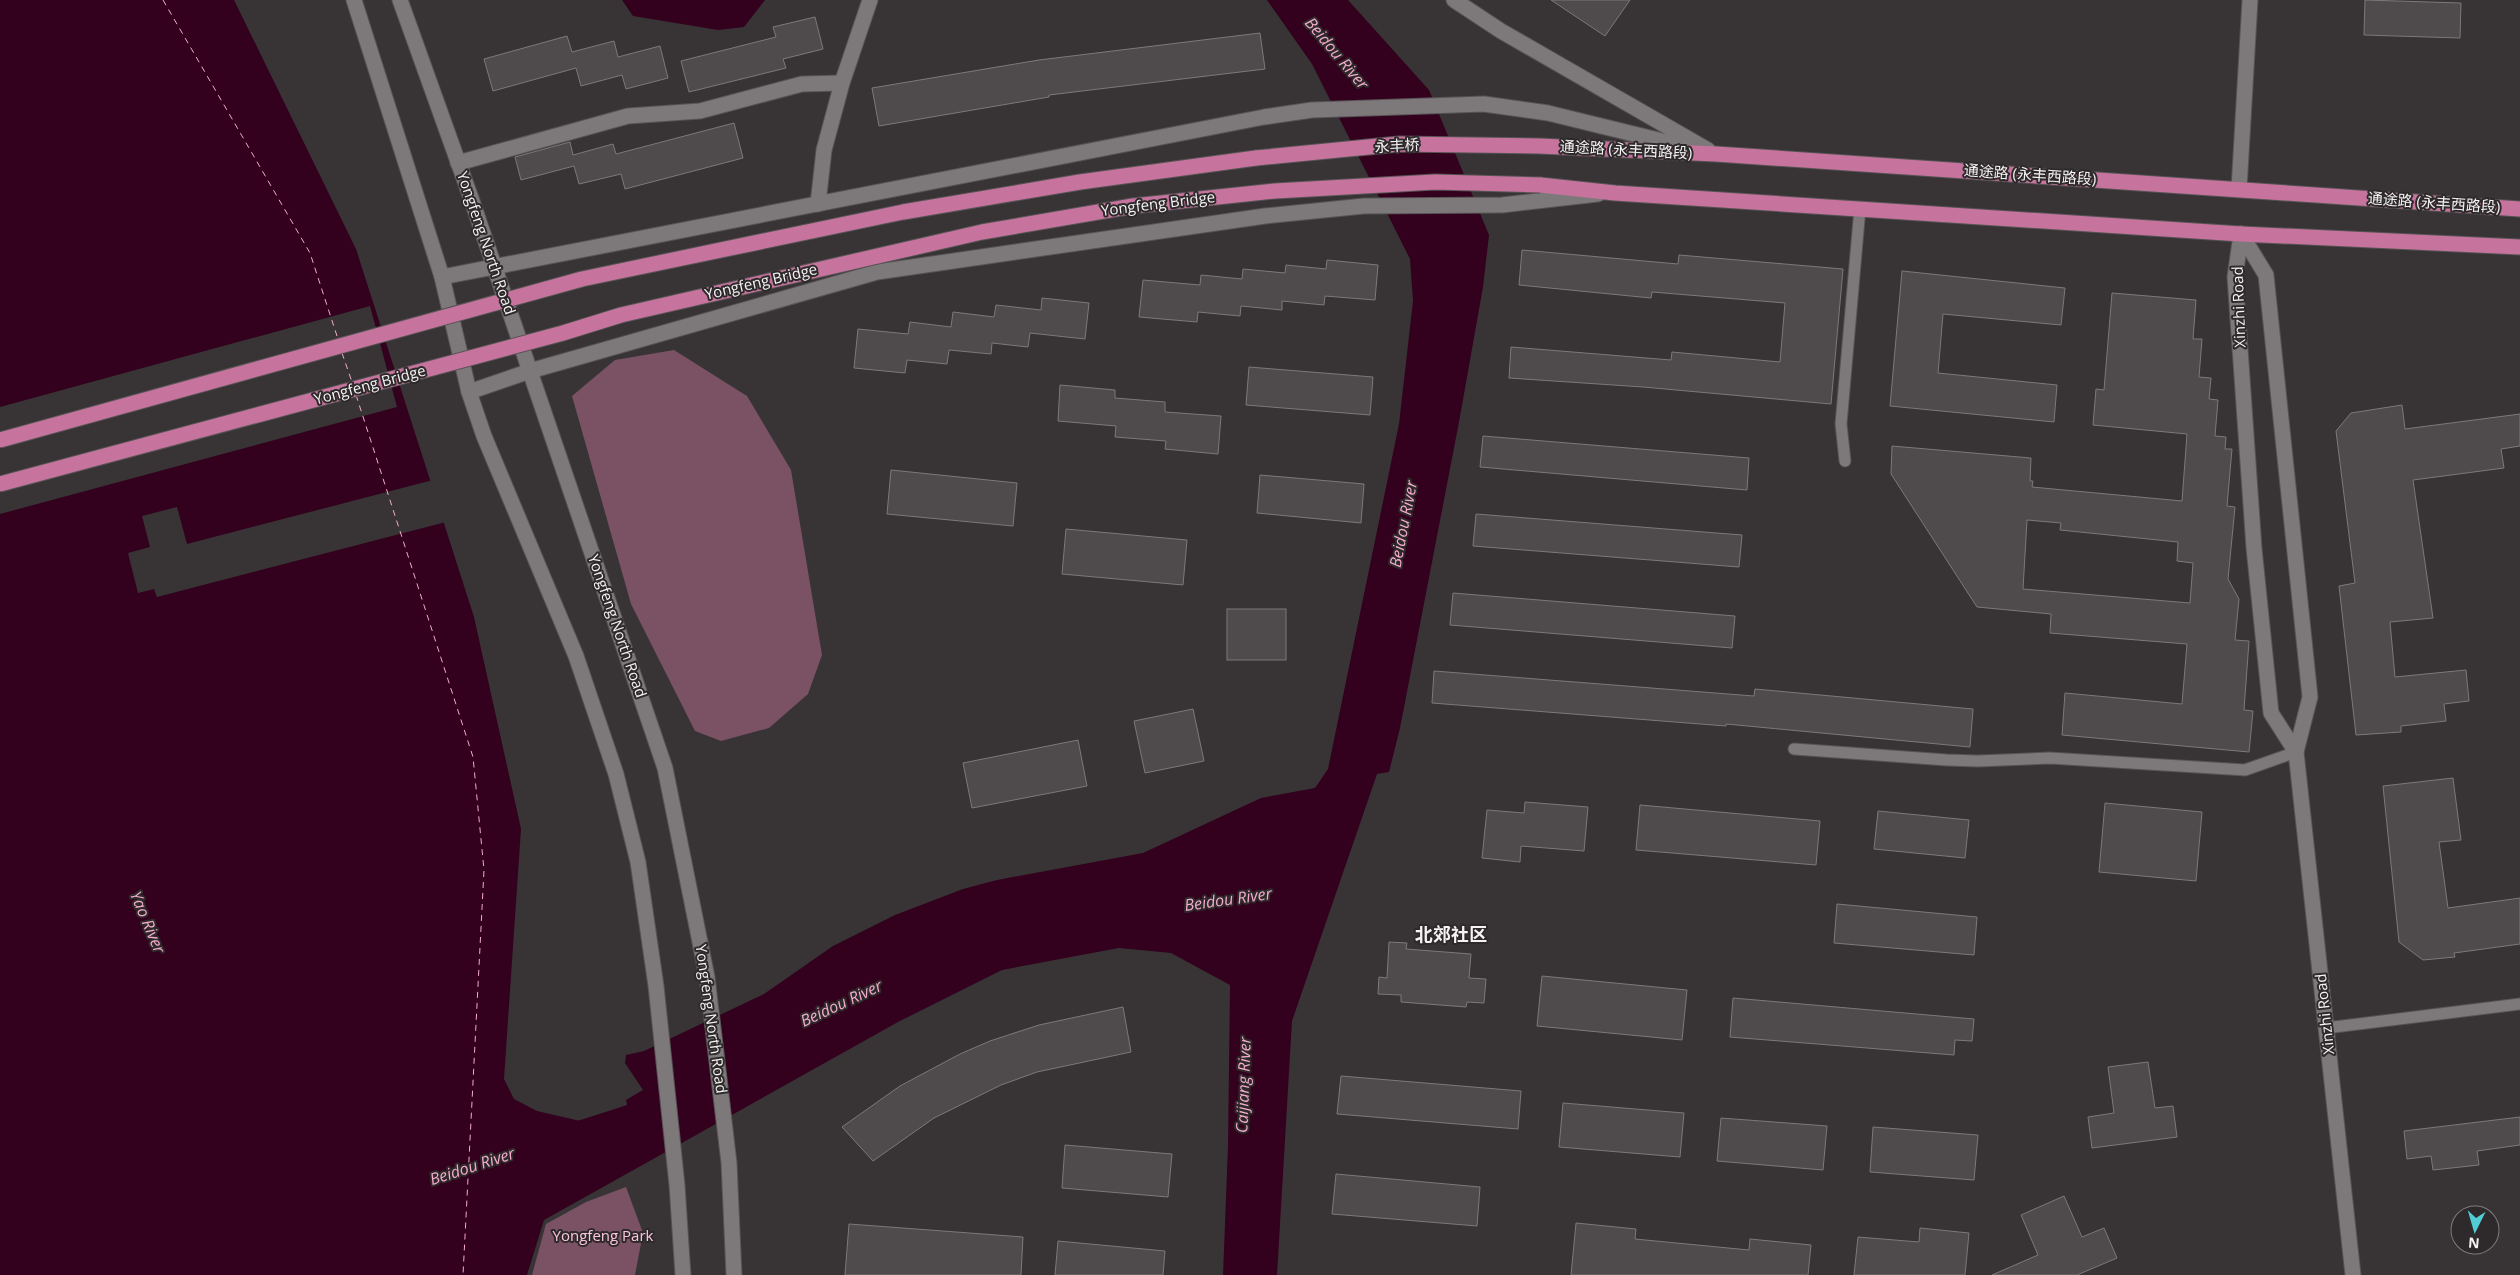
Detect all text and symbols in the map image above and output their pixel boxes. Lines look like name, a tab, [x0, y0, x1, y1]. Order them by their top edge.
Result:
water label: Beidou River	[1300, 12, 1374, 94]
street label: 永丰桥	[1374, 134, 1420, 156]
street label: 通途路 (永丰西路段)	[1559, 136, 1693, 162]
street label: 通途路 (永丰西路段)	[1963, 159, 2097, 189]
street label: Yongfeng North Road	[453, 168, 521, 317]
street label: Yongfeng Bridge	[1100, 186, 1216, 220]
street label: 通途路 (永丰西路段)	[2367, 187, 2501, 217]
street label: Yongfeng Bridge	[703, 258, 819, 304]
street label: Xinzhi Road	[2227, 266, 2249, 348]
street label: Yongfeng Bridge	[312, 360, 428, 409]
water label: Beidou River	[1384, 478, 1422, 569]
street label: Yongfeng North Road	[584, 551, 652, 700]
water label: Beidou River	[1183, 882, 1274, 916]
water label: Yao River	[125, 888, 171, 957]
district label: 北郊社区	[1415, 922, 1487, 946]
street label: Yongfeng North Road	[692, 943, 732, 1095]
street label: Xinzhi Road	[2310, 973, 2338, 1056]
water label: Beidou River	[796, 974, 886, 1032]
water label: Caijiang River	[1230, 1036, 1256, 1133]
water label: Beidou River	[427, 1142, 518, 1190]
north arrow	[2450, 1205, 2500, 1255]
park label: Yongfeng Park	[553, 1225, 654, 1245]
text: N	[2467, 1233, 2480, 1253]

